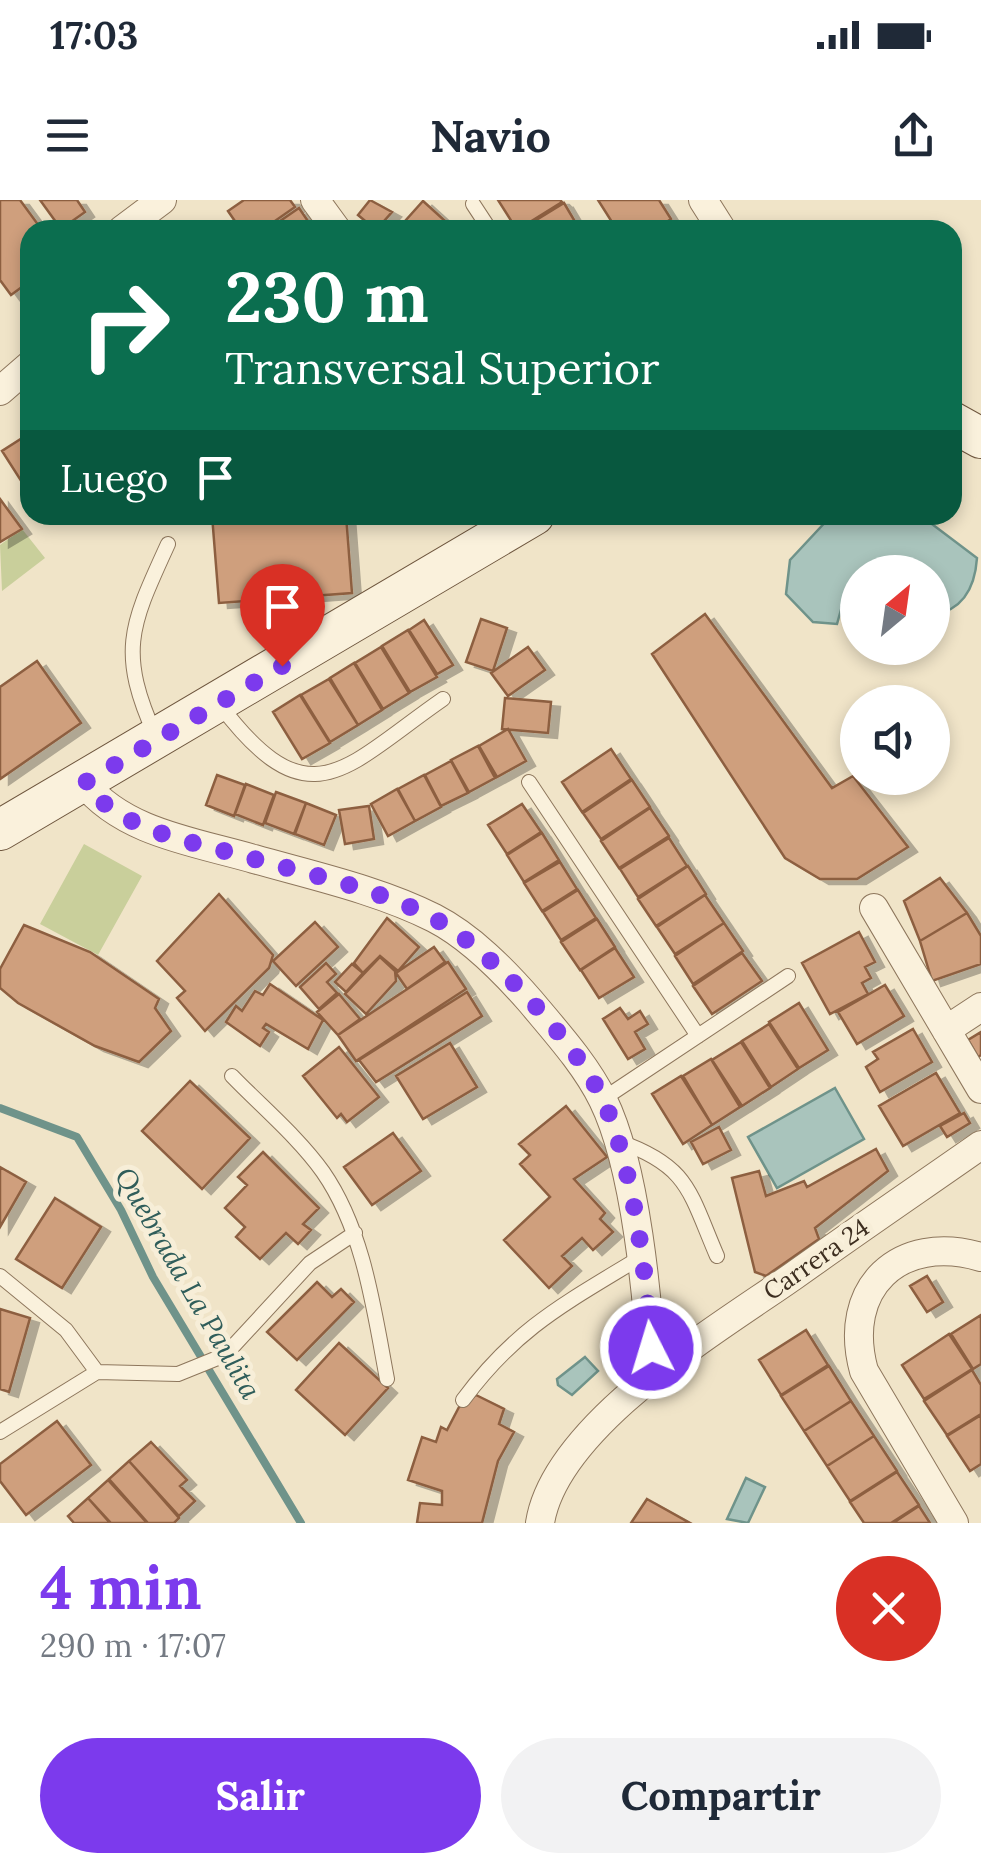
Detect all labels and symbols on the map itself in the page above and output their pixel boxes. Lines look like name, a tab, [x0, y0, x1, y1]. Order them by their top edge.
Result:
north arrow	[840, 555, 950, 665]
pin	[240, 564, 325, 667]
water label: Quebrada La Paulita	[107, 1161, 269, 1406]
street label: Carrera 24	[757, 1211, 875, 1307]
position arrow	[599, 1296, 703, 1400]

